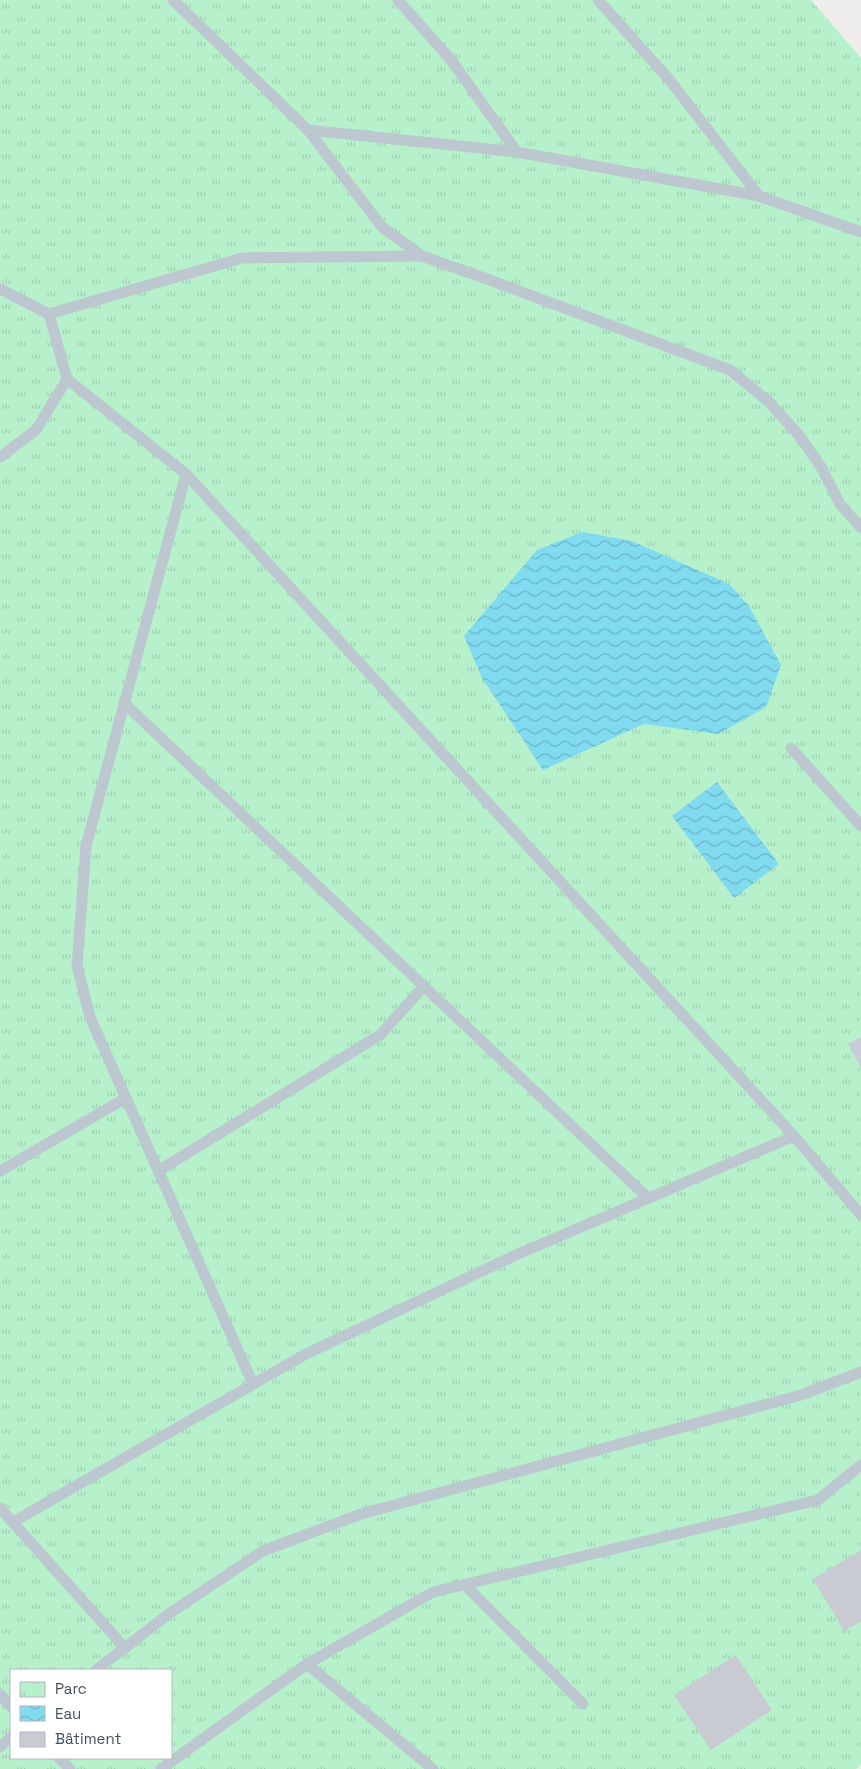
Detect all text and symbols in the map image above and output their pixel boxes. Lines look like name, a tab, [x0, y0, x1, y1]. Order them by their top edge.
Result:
legend	[10, 1669, 172, 1759]
text: Parc	[55, 1679, 87, 1698]
text: Eau	[55, 1704, 81, 1723]
text: Bâtiment	[55, 1729, 121, 1748]

